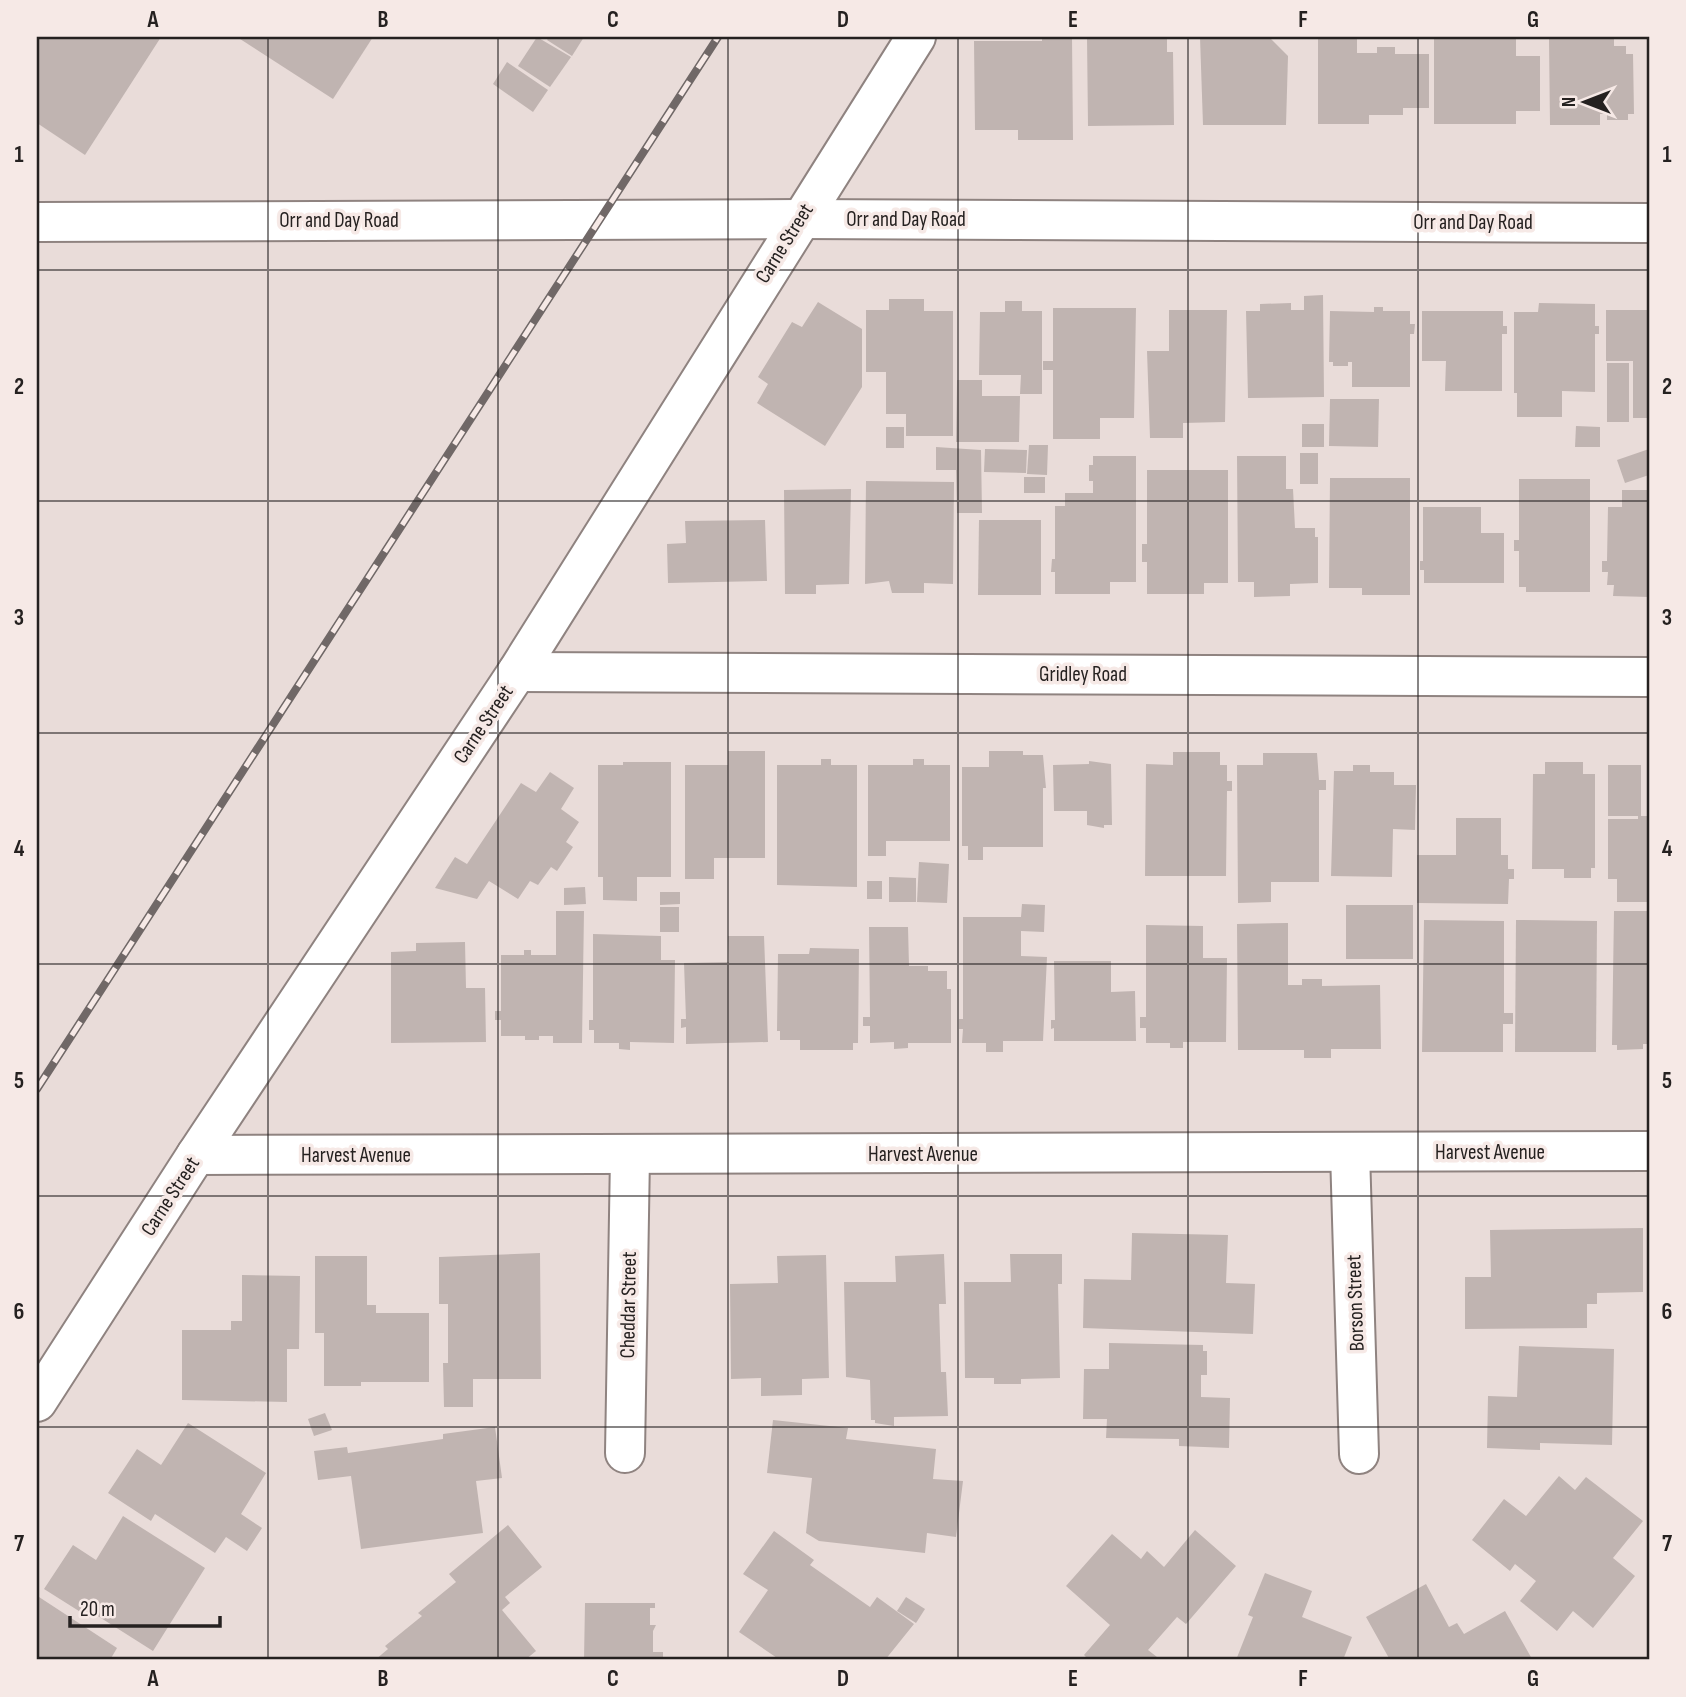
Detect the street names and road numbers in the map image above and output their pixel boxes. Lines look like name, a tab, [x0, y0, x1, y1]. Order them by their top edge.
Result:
street label: Carne Street	[750, 199, 819, 288]
street label: Orr and Day Road	[846, 207, 966, 232]
street label: Orr and Day Road	[279, 208, 399, 233]
street label: Orr and Day Road	[1413, 210, 1533, 235]
street label: Gridley Road	[1039, 662, 1127, 687]
street label: Carne Street	[448, 680, 519, 768]
street label: Harvest Avenue	[1435, 1140, 1545, 1165]
street label: Harvest Avenue	[868, 1142, 978, 1167]
street label: Harvest Avenue	[301, 1143, 411, 1168]
street label: Carne Street	[136, 1152, 205, 1240]
street label: Cheddar Street	[615, 1251, 642, 1359]
street label: Borson Street	[1341, 1254, 1370, 1352]

